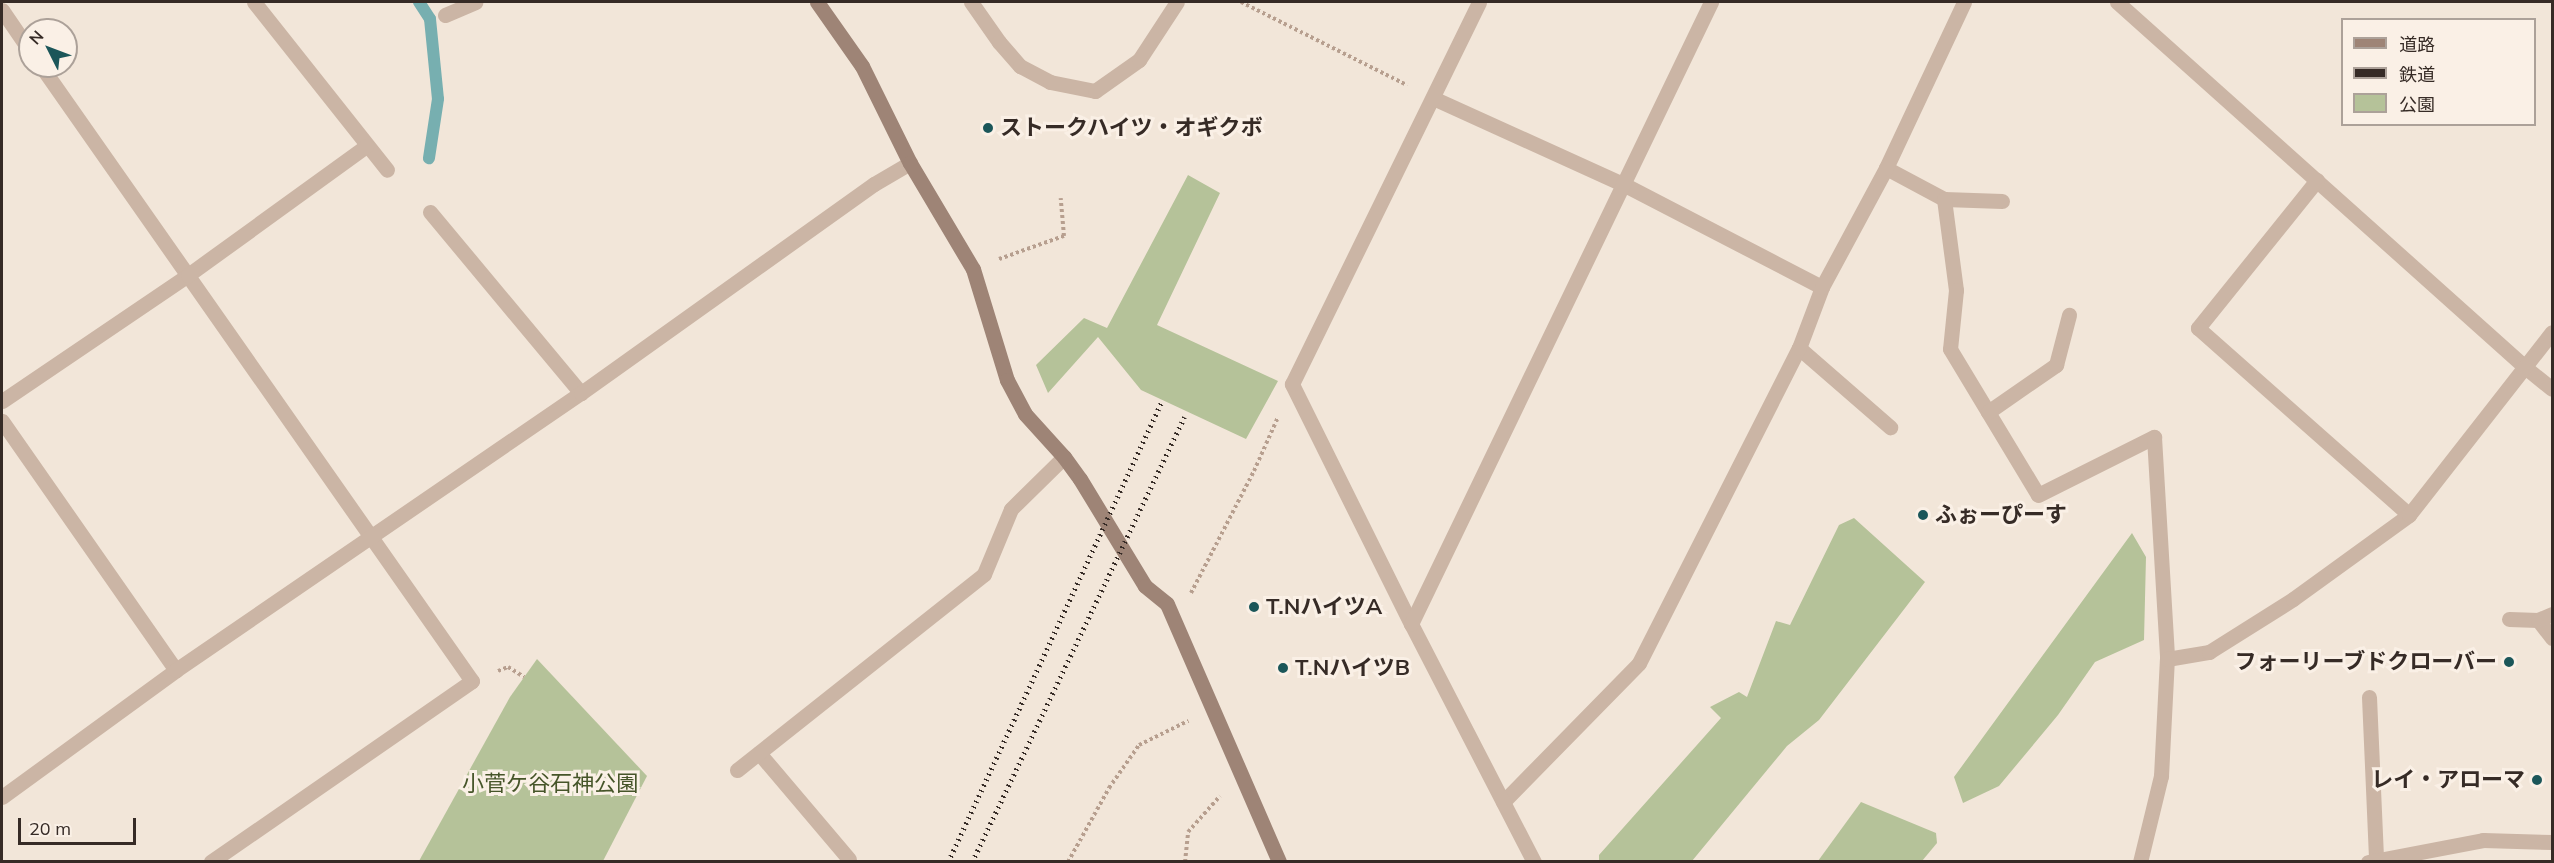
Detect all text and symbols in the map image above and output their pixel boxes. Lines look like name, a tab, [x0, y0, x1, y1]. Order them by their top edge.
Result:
north arrow	[18, 18, 78, 78]
legend	[2341, 18, 2536, 126]
text: N	[25, 26, 48, 48]
text: 道路	[2399, 33, 2435, 56]
text: 鉄道	[2399, 63, 2435, 86]
text: 公園	[2399, 93, 2435, 116]
place label: ストークハイツ・オギクボ	[1000, 115, 1264, 141]
marker: ストークハイツ・オギクボ	[981, 121, 995, 135]
place label: ふぉーぴーす	[1935, 502, 2067, 528]
marker: ふぉーぴーす	[1916, 508, 1930, 522]
place label: T.NハイツA	[1266, 594, 1383, 620]
marker: T.NハイツA	[1247, 600, 1261, 614]
place label: フォーリーブドクローバー	[2233, 649, 2497, 675]
place label: T.NハイツB	[1295, 655, 1410, 681]
marker: フォーリーブドクローバー	[2502, 655, 2516, 669]
marker: T.NハイツB	[1276, 661, 1290, 675]
place label: レイ・アローマ	[2371, 767, 2525, 793]
park label: 小菅ケ谷石神公園	[462, 771, 638, 797]
marker: レイ・アローマ	[2530, 773, 2544, 787]
scale bar	[21, 806, 140, 844]
text: 20 m	[29, 817, 71, 840]

